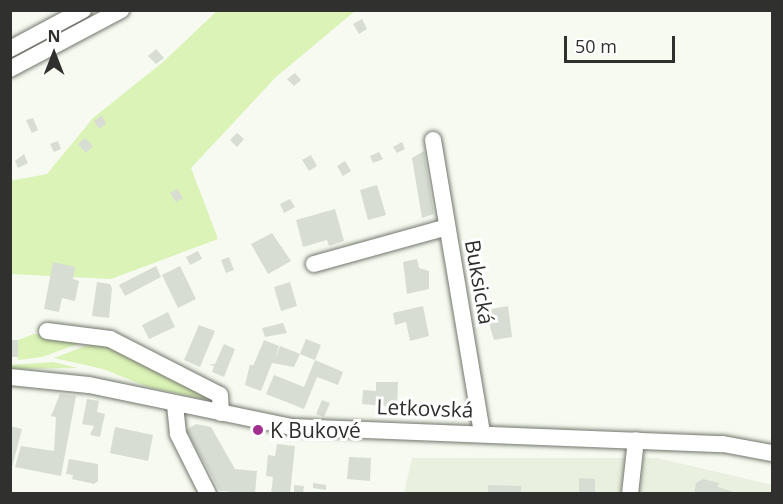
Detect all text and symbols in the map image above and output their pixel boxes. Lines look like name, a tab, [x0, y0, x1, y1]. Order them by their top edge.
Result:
north arrow	[24, 24, 84, 84]
scale bar	[567, 24, 678, 62]
text: N	[47, 25, 61, 47]
text: 50 m	[575, 34, 617, 58]
street label: Buksická	[460, 238, 500, 326]
street label: Letkovská	[376, 394, 474, 422]
place label: K Bukové	[270, 417, 361, 443]
marker: K Bukové	[251, 423, 265, 437]

